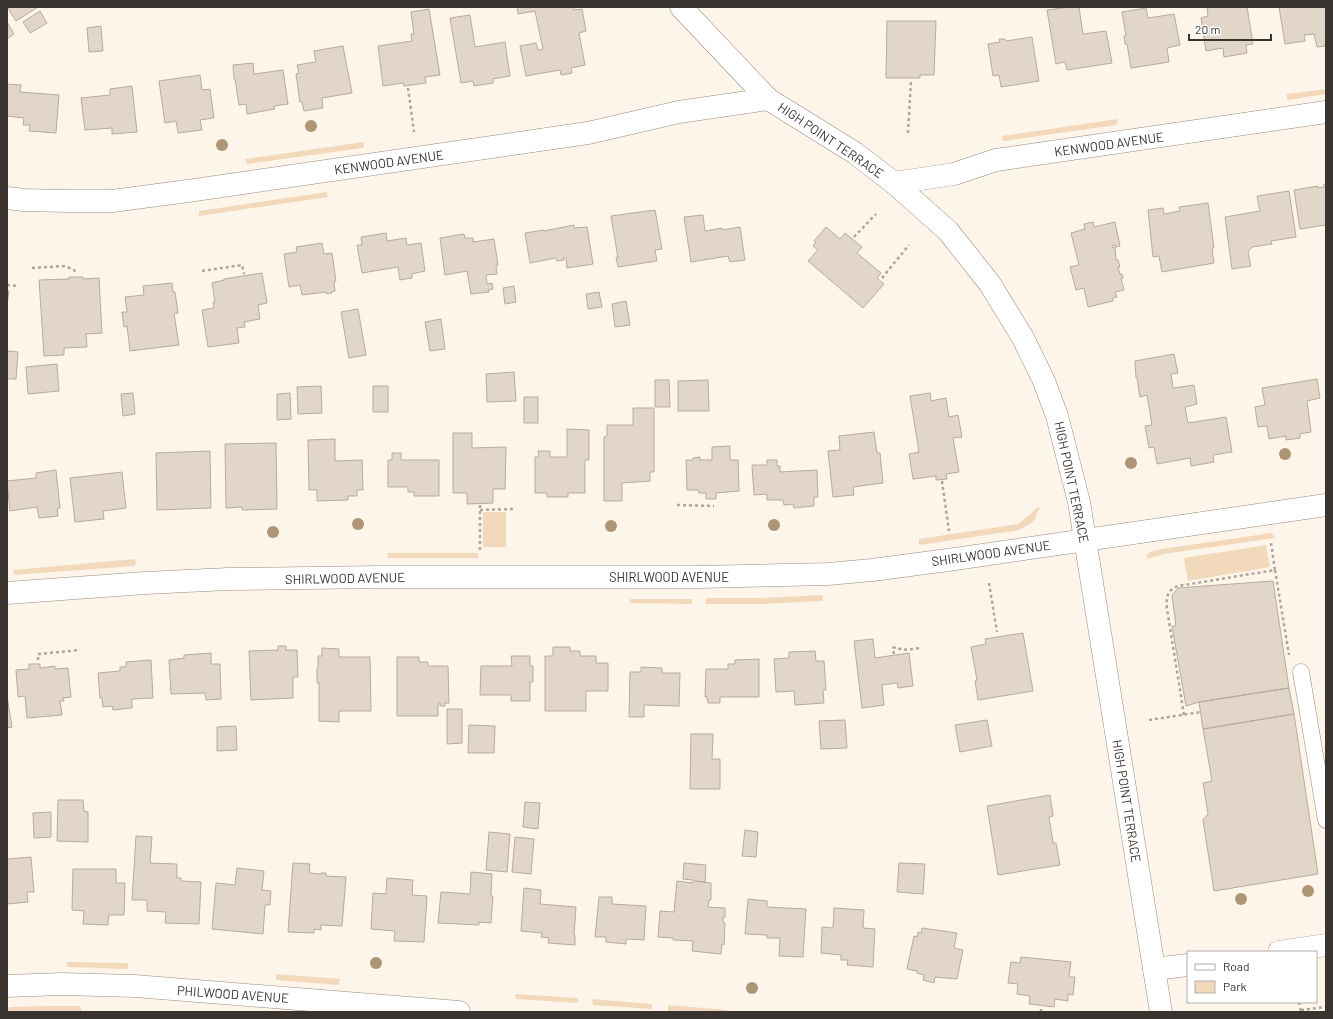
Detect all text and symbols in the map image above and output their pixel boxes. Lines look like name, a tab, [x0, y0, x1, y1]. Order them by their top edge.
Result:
scale bar	[1189, 16, 1271, 42]
text: 20 m	[1195, 22, 1221, 36]
street label: HIGH POINT TERRACE	[775, 99, 887, 181]
street label: KENWOOD AVENUE	[1053, 128, 1165, 160]
street label: KENWOOD AVENUE	[333, 146, 445, 178]
street label: HIGH POINT TERRACE	[1051, 420, 1093, 544]
street label: SHIRLWOOD AVENUE	[930, 537, 1052, 569]
street label: SHIRLWOOD AVENUE	[285, 569, 405, 587]
street label: SHIRLWOOD AVENUE	[609, 569, 729, 585]
street label: HIGH POINT TERRACE	[1109, 738, 1145, 864]
legend	[1187, 951, 1317, 1003]
text: Road	[1223, 959, 1250, 973]
text: Park	[1223, 979, 1247, 993]
street label: PHILWOOD AVENUE	[176, 982, 290, 1006]

